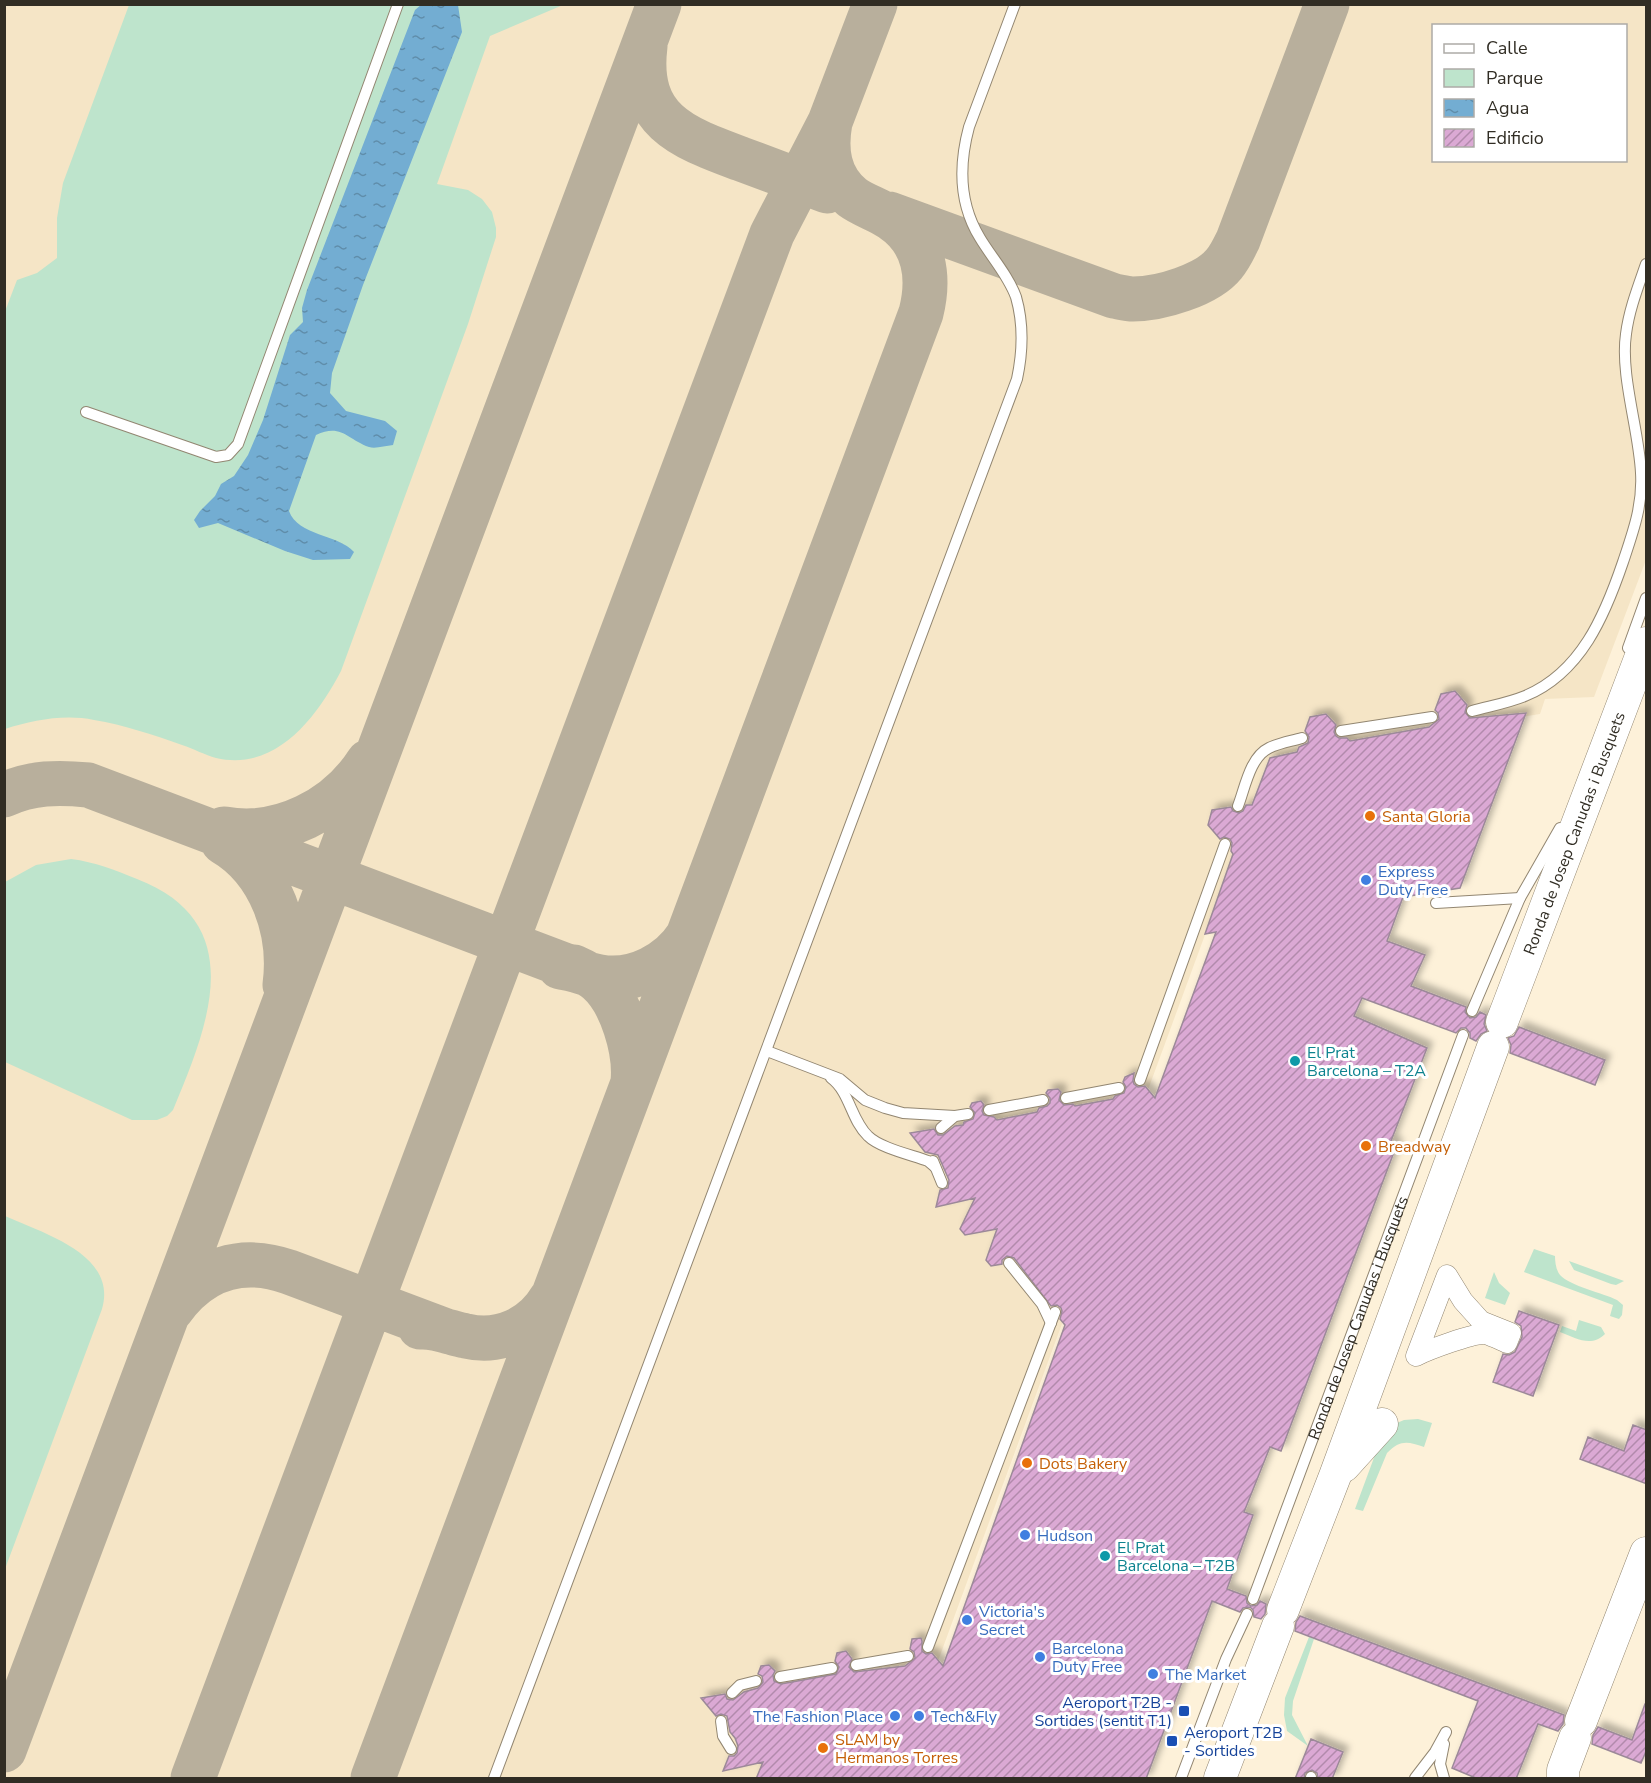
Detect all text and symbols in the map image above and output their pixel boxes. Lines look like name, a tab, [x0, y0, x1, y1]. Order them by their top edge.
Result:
legend	[1432, 24, 1627, 162]
text: Calle	[1486, 36, 1528, 60]
text: Parque	[1486, 66, 1543, 90]
text: Agua	[1486, 96, 1529, 120]
text: Edificio	[1486, 126, 1544, 150]
street label: Ronda de Josep Canudas i Busquets	[1519, 709, 1631, 958]
place label: Santa Gloria	[1382, 806, 1471, 828]
marker: Santa Gloria	[1363, 809, 1377, 823]
place label: Express Duty Free	[1378, 861, 1448, 901]
marker: Express Duty Free	[1359, 873, 1373, 887]
place label: El Prat Barcelona – T2A	[1307, 1042, 1426, 1082]
marker: El Prat Barcelona – T2A	[1288, 1054, 1302, 1068]
place label: Breadway	[1378, 1136, 1451, 1158]
marker: Breadway	[1359, 1139, 1373, 1153]
street label: Ronda de Josep Canudas i Busquets	[1303, 1193, 1414, 1443]
place label: Dots Bakery	[1039, 1453, 1128, 1475]
marker: Dots Bakery	[1020, 1456, 1034, 1470]
place label: Hudson	[1037, 1525, 1093, 1547]
marker: Hudson	[1018, 1528, 1032, 1542]
place label: El Prat Barcelona – T2B	[1117, 1537, 1235, 1577]
marker: El Prat Barcelona – T2B	[1098, 1549, 1112, 1563]
place label: Victoria's Secret	[978, 1601, 1045, 1641]
marker: Victoria's Secret	[960, 1613, 974, 1627]
place label: Barcelona Duty Free	[1052, 1638, 1124, 1678]
marker: Barcelona Duty Free	[1033, 1650, 1047, 1664]
place label: The Market	[1165, 1664, 1247, 1686]
marker: The Market	[1146, 1667, 1160, 1681]
place label: Aeroport T2B - Sortides (sentit T1)	[1034, 1692, 1172, 1732]
marker: Aeroport T2B - Sortides (sentit T1)	[1177, 1704, 1191, 1718]
place label: The Fashion Place	[753, 1706, 883, 1728]
place label: Tech&Fly	[931, 1706, 998, 1728]
marker: The Fashion Place	[888, 1709, 902, 1723]
marker: Tech&Fly	[912, 1709, 926, 1723]
place label: Aeroport T2B - Sortides	[1184, 1722, 1283, 1762]
place label: SLAM by Hermanos Torres	[835, 1729, 958, 1769]
marker: Aeroport T2B - Sortides	[1165, 1734, 1179, 1748]
marker: SLAM by Hermanos Torres	[816, 1741, 830, 1755]

